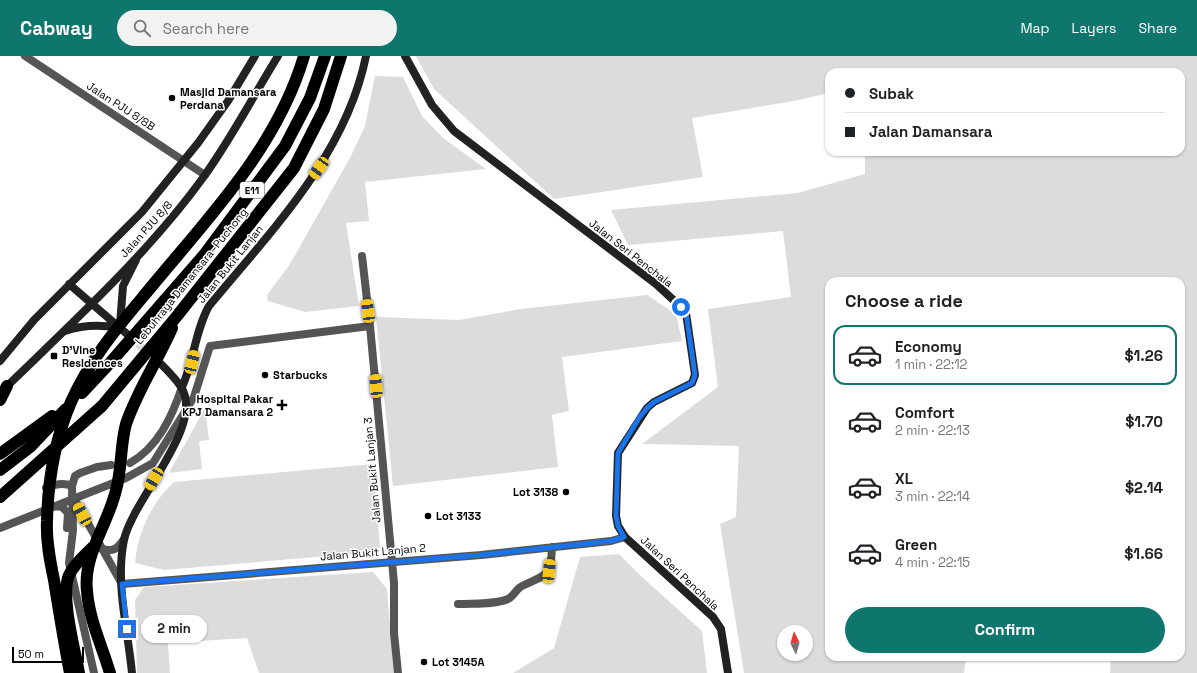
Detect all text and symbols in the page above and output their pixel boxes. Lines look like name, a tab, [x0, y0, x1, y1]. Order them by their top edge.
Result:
search box	[117, 10, 397, 46]
text: Cabway	[20, 16, 93, 41]
icon: search	[131, 17, 153, 39]
text: Search here	[163, 19, 249, 38]
text: Map	[1020, 19, 1050, 37]
text: Layers	[1072, 19, 1116, 37]
text: Share	[1138, 19, 1177, 37]
street label: Jalan PJU 8/8B	[84, 79, 158, 133]
text: Subak	[869, 84, 914, 103]
place label: Masjid Damansara Perdana	[180, 85, 277, 112]
marker: Masjid Damansara Perdana	[167, 93, 177, 103]
text: Jalan Damansara	[869, 122, 992, 141]
car	[307, 155, 331, 181]
road number: E11	[240, 182, 264, 198]
street label: Jalan PJU 8/8	[117, 198, 175, 260]
street label: Lebuhraya Damansara–Puchong	[132, 205, 250, 347]
street label: Jalan Seri Penchala	[586, 216, 676, 290]
street label: Jalan Bukit Lanjan	[194, 222, 266, 306]
text: Choose a ride	[845, 289, 963, 312]
car	[361, 298, 375, 324]
route start	[672, 298, 690, 316]
icon: car	[847, 337, 883, 373]
text: Economy	[895, 337, 962, 356]
place label: D'Vine Residences	[62, 343, 123, 370]
text: $1.26	[1124, 346, 1163, 365]
car	[183, 349, 201, 375]
marker: D'Vine Residences	[49, 351, 59, 361]
text: 1 min · 22:12	[895, 356, 967, 373]
place label: Starbucks	[273, 368, 328, 382]
marker: Starbucks	[260, 370, 270, 380]
car	[369, 374, 383, 398]
place label: Hospital Pakar KPJ Damansara 2	[182, 392, 274, 419]
marker: Hospital Pakar KPJ Damansara 2	[276, 399, 288, 411]
icon: car	[847, 403, 883, 439]
text: Comfort	[895, 403, 955, 422]
text: $1.70	[1125, 412, 1163, 431]
street label: Jalan Bukit Lanjan 3	[360, 416, 384, 523]
text: 2 min · 22:13	[895, 422, 970, 439]
car	[143, 466, 165, 492]
icon: car	[847, 469, 883, 505]
text: XL	[895, 469, 913, 488]
text: $2.14	[1125, 478, 1163, 497]
place label: Lot 3138	[513, 485, 558, 499]
marker: Lot 3138	[561, 487, 571, 497]
text: 3 min · 22:14	[895, 488, 970, 505]
car	[71, 501, 93, 527]
place label: Lot 3133	[436, 509, 481, 523]
marker: Lot 3133	[423, 511, 433, 521]
street label: Jalan Seri Penchala	[638, 533, 723, 614]
icon: car	[847, 535, 883, 571]
text: Green	[895, 535, 937, 554]
street label: Jalan Bukit Lanjan 2	[320, 540, 427, 564]
text: $1.66	[1124, 544, 1163, 563]
text: 4 min · 22:15	[895, 554, 970, 571]
car	[542, 558, 556, 584]
button: Confirm	[845, 607, 1165, 653]
callout: 2 min	[141, 615, 207, 643]
route end	[118, 620, 136, 638]
text: 2 min	[157, 620, 191, 637]
north arrow	[777, 625, 813, 661]
map controls	[777, 625, 813, 661]
scale bar	[12, 645, 84, 664]
text: 50 m	[18, 647, 44, 661]
place label: Lot 3145A	[432, 655, 484, 669]
marker: Lot 3145A	[419, 657, 429, 667]

